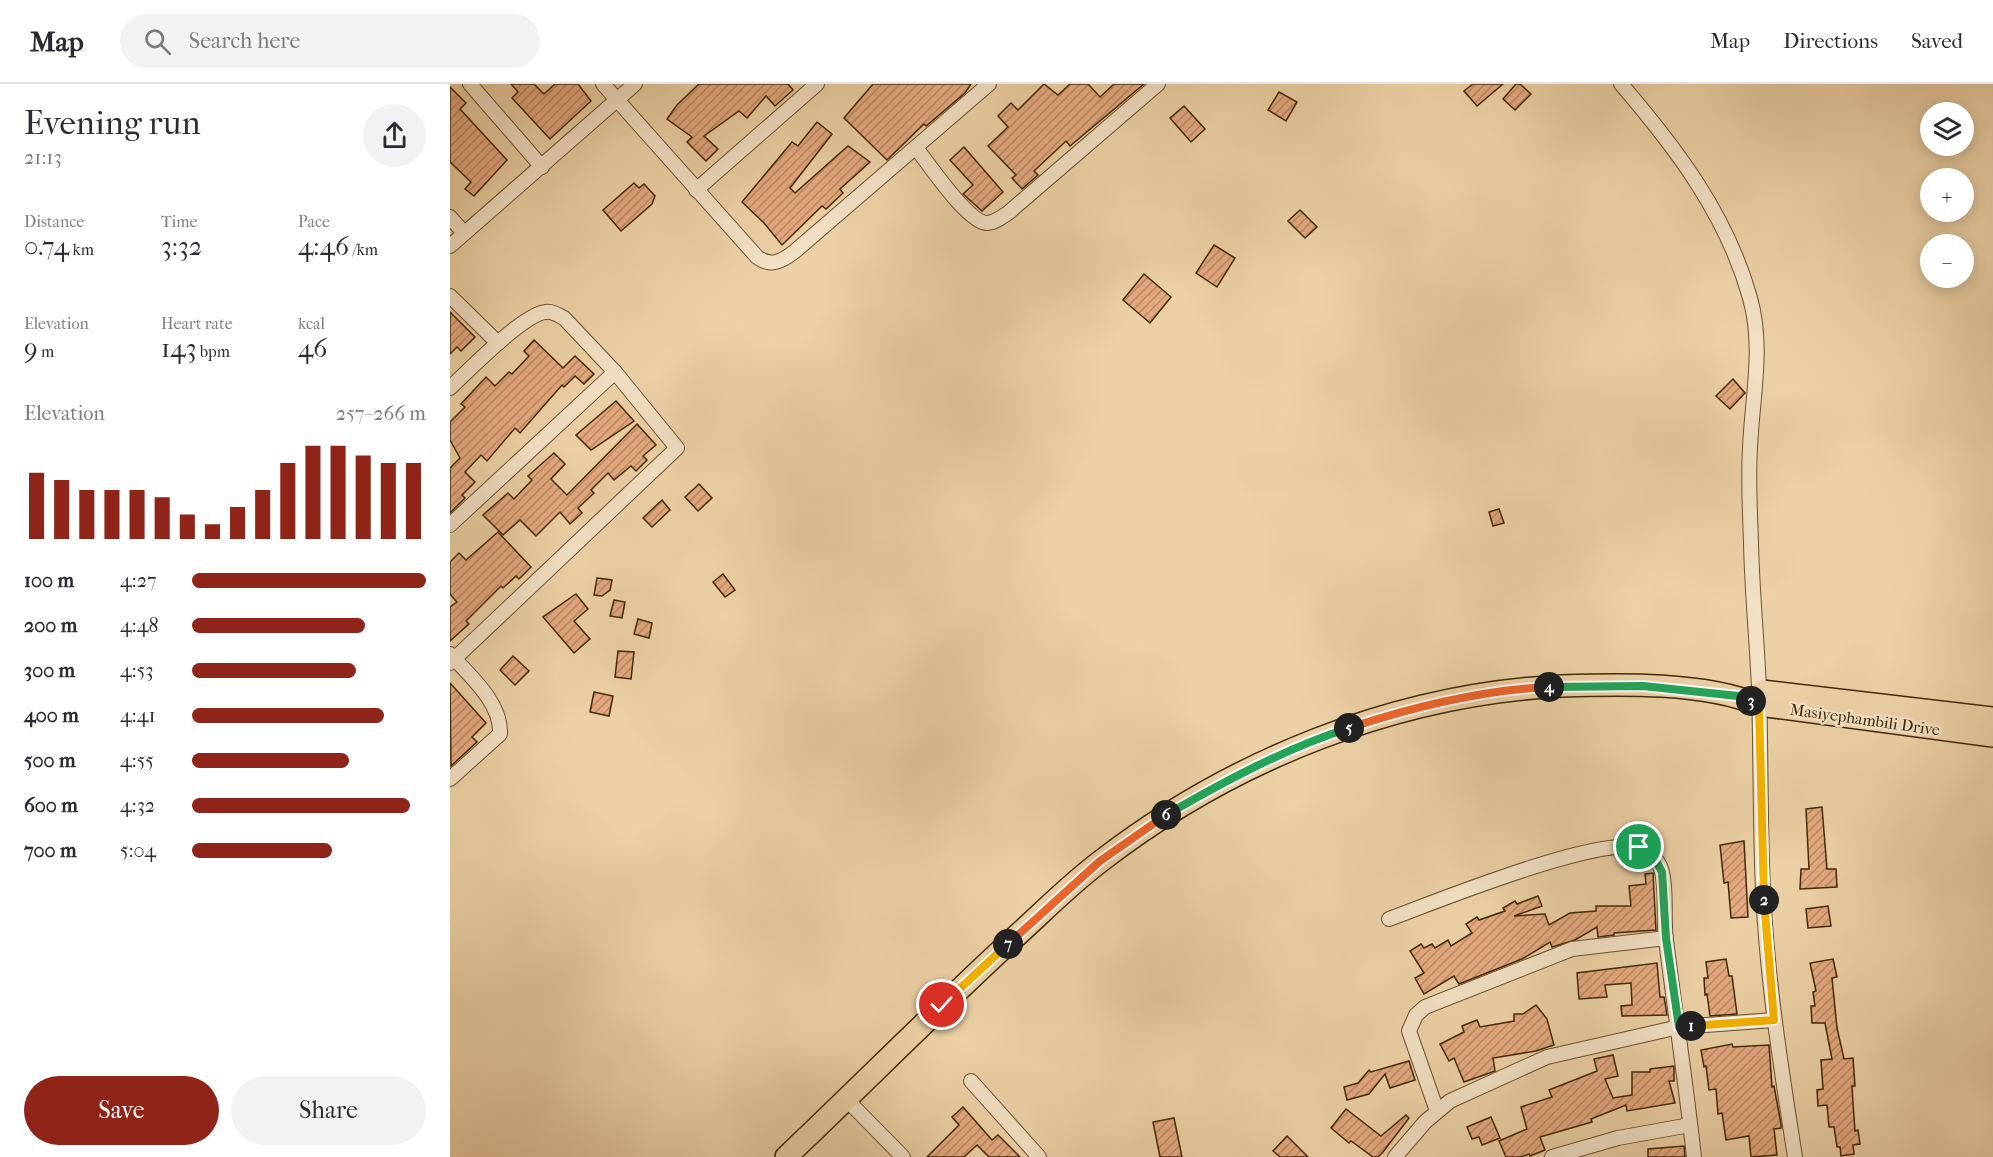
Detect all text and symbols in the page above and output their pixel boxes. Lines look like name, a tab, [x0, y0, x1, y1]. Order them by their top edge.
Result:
search box	[120, 14, 540, 68]
text: Map	[30, 25, 84, 58]
icon: search	[141, 25, 174, 58]
text: Search here	[189, 28, 300, 54]
text: Map	[1710, 29, 1750, 53]
text: Directions	[1783, 29, 1878, 53]
text: Saved	[1911, 29, 1963, 53]
map controls	[1920, 102, 1974, 288]
button: layers	[1920, 102, 1974, 156]
text: Evening run	[24, 104, 201, 143]
button: share	[363, 104, 426, 167]
text: 21:13	[24, 146, 62, 169]
button: +	[1920, 168, 1974, 222]
text: Distance	[24, 212, 84, 231]
text: Time	[161, 212, 197, 231]
text: Pace	[298, 212, 330, 231]
text: 0.74	[24, 231, 69, 262]
text: 3:32	[161, 231, 202, 262]
text: 4:46	[298, 231, 349, 262]
button: −	[1920, 234, 1974, 288]
text: km	[69, 240, 94, 259]
text: /km	[349, 240, 378, 259]
text: Elevation	[24, 314, 89, 333]
text: Heart rate	[161, 314, 233, 333]
text: kcal	[298, 314, 325, 333]
text: 9	[24, 333, 38, 364]
text: 143	[161, 333, 196, 364]
text: 46	[298, 333, 327, 364]
text: m	[38, 342, 54, 361]
text: bpm	[196, 342, 230, 361]
text: Elevation	[24, 402, 105, 425]
text: 257–266 m	[336, 402, 426, 425]
text: 100 m	[24, 569, 74, 592]
text: 4:27	[120, 569, 157, 592]
text: 200 m	[24, 614, 77, 637]
text: 4:48	[120, 614, 159, 637]
text: 300 m	[24, 659, 75, 682]
text: 4:53	[120, 659, 154, 682]
pin: 4	[1534, 672, 1564, 702]
text: 4	[1544, 677, 1554, 696]
pin: 3	[1736, 686, 1766, 716]
text: 3	[1748, 691, 1754, 710]
street label: Masiyephambili Drive	[1789, 700, 1941, 739]
text: 400 m	[24, 704, 79, 727]
text: 4:41	[120, 704, 156, 727]
pin: 5	[1334, 713, 1364, 743]
text: 5	[1346, 718, 1352, 737]
text: 500 m	[24, 749, 76, 772]
text: 4:55	[120, 749, 154, 772]
text: 600 m	[24, 794, 78, 817]
text: 4:32	[120, 794, 155, 817]
pin: 6	[1151, 800, 1181, 830]
text: 6	[1162, 805, 1170, 824]
pin	[1613, 821, 1664, 872]
icon: arrive	[1622, 830, 1655, 863]
text: 700 m	[24, 839, 77, 862]
text: 5:04	[120, 839, 156, 862]
pin: 2	[1749, 885, 1779, 915]
text: 2	[1760, 890, 1768, 909]
pin: 7	[993, 929, 1023, 959]
text: 7	[1004, 934, 1012, 953]
pin	[916, 979, 967, 1030]
icon: check	[925, 988, 958, 1021]
pin: 1	[1676, 1011, 1706, 1041]
text: 1	[1688, 1016, 1694, 1035]
button: Save	[24, 1076, 219, 1145]
button: Share	[231, 1076, 426, 1145]

